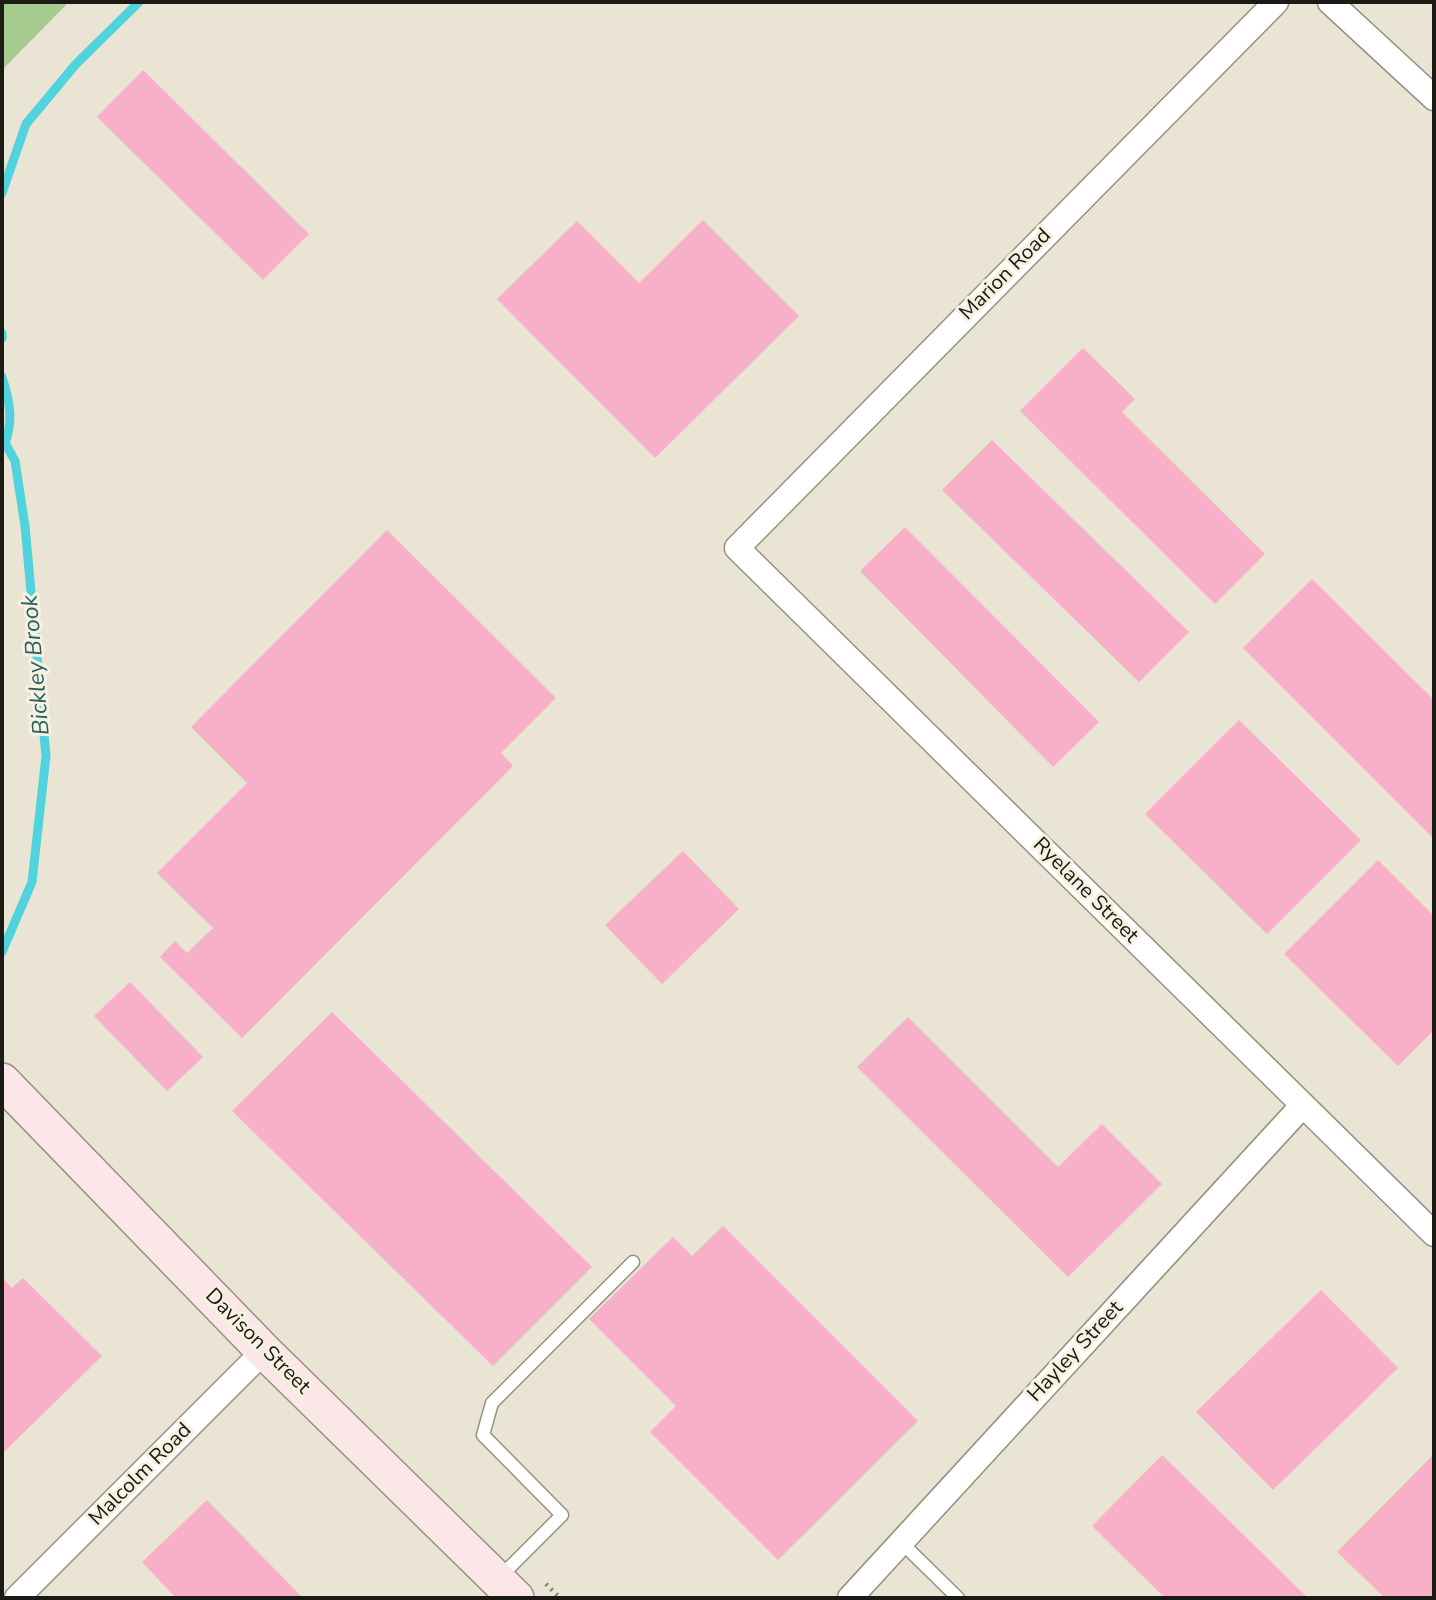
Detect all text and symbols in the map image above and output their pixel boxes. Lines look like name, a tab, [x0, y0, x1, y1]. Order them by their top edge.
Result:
street label: Marion Road	[955, 224, 1057, 326]
water label: Bickley Brook	[17, 594, 57, 736]
street label: Ryelane Street	[1027, 833, 1143, 949]
street label: Davison Street	[199, 1284, 315, 1400]
street label: Hayley Street	[1023, 1296, 1129, 1408]
street label: Malcolm Road	[84, 1418, 198, 1532]

